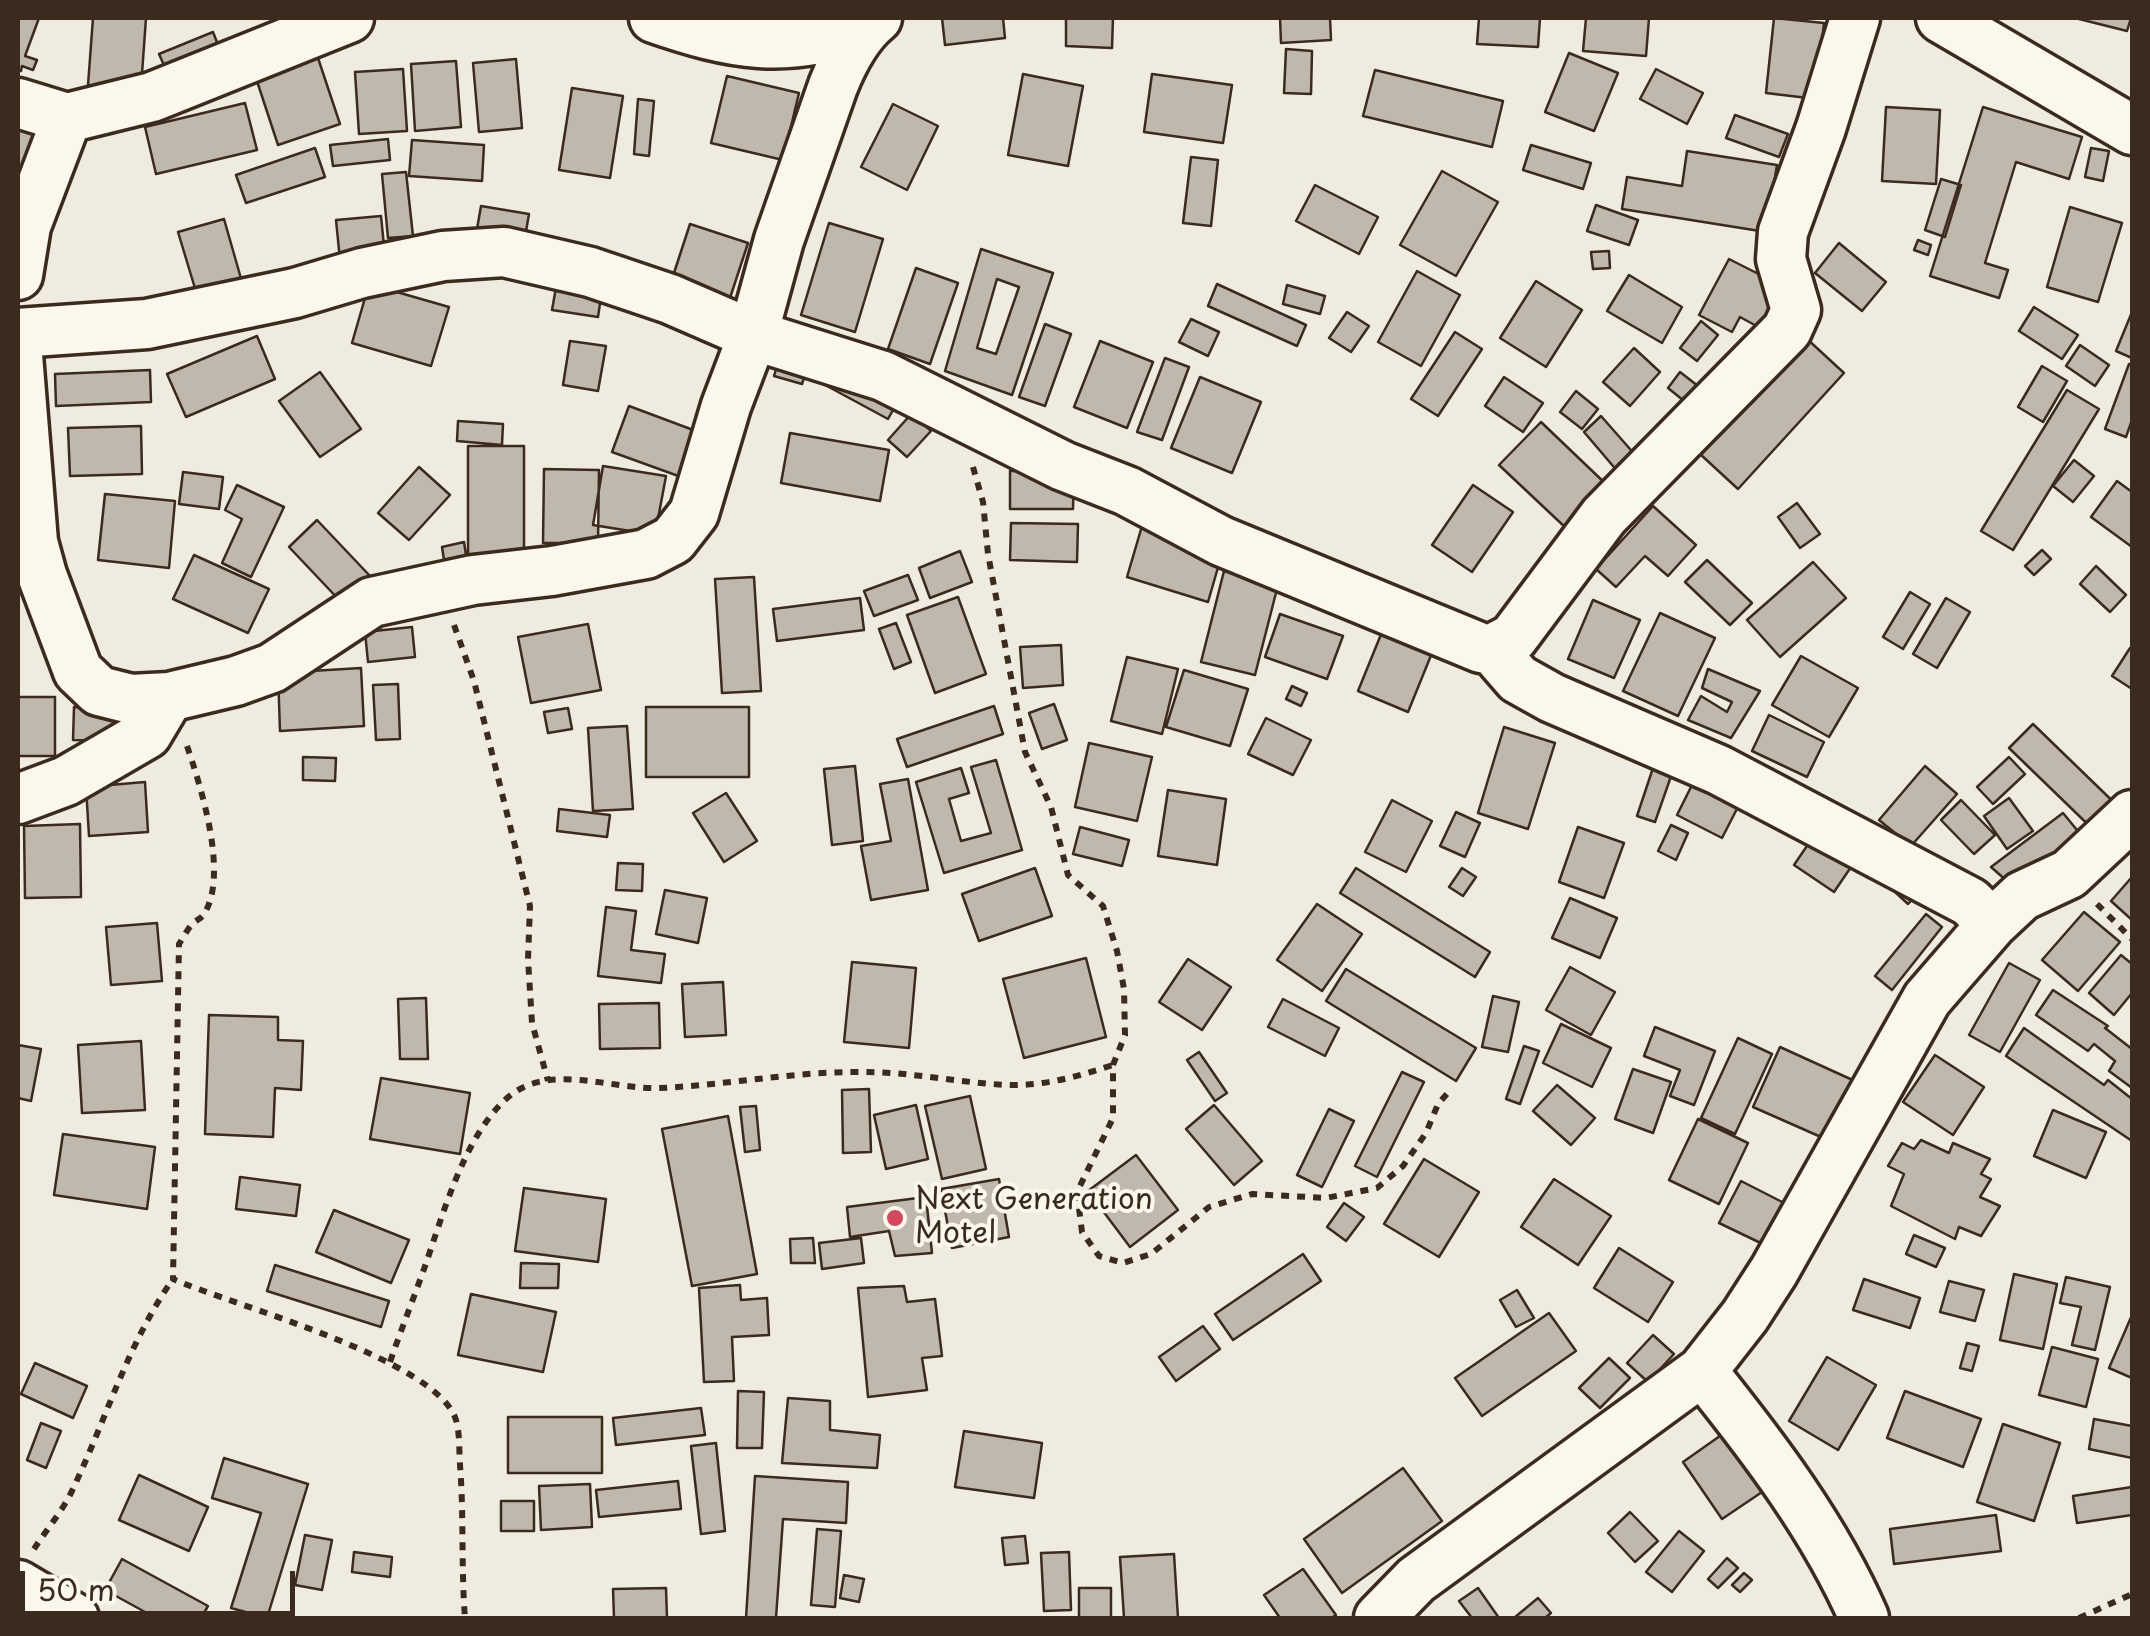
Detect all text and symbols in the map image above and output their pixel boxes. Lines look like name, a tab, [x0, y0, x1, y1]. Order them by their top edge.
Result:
place label: Next Generation Motel	[915, 1183, 1153, 1254]
marker: Next Generation Motel	[884, 1207, 906, 1229]
scale bar	[25, 1551, 300, 1613]
text: 50 m	[37, 1566, 115, 1611]

